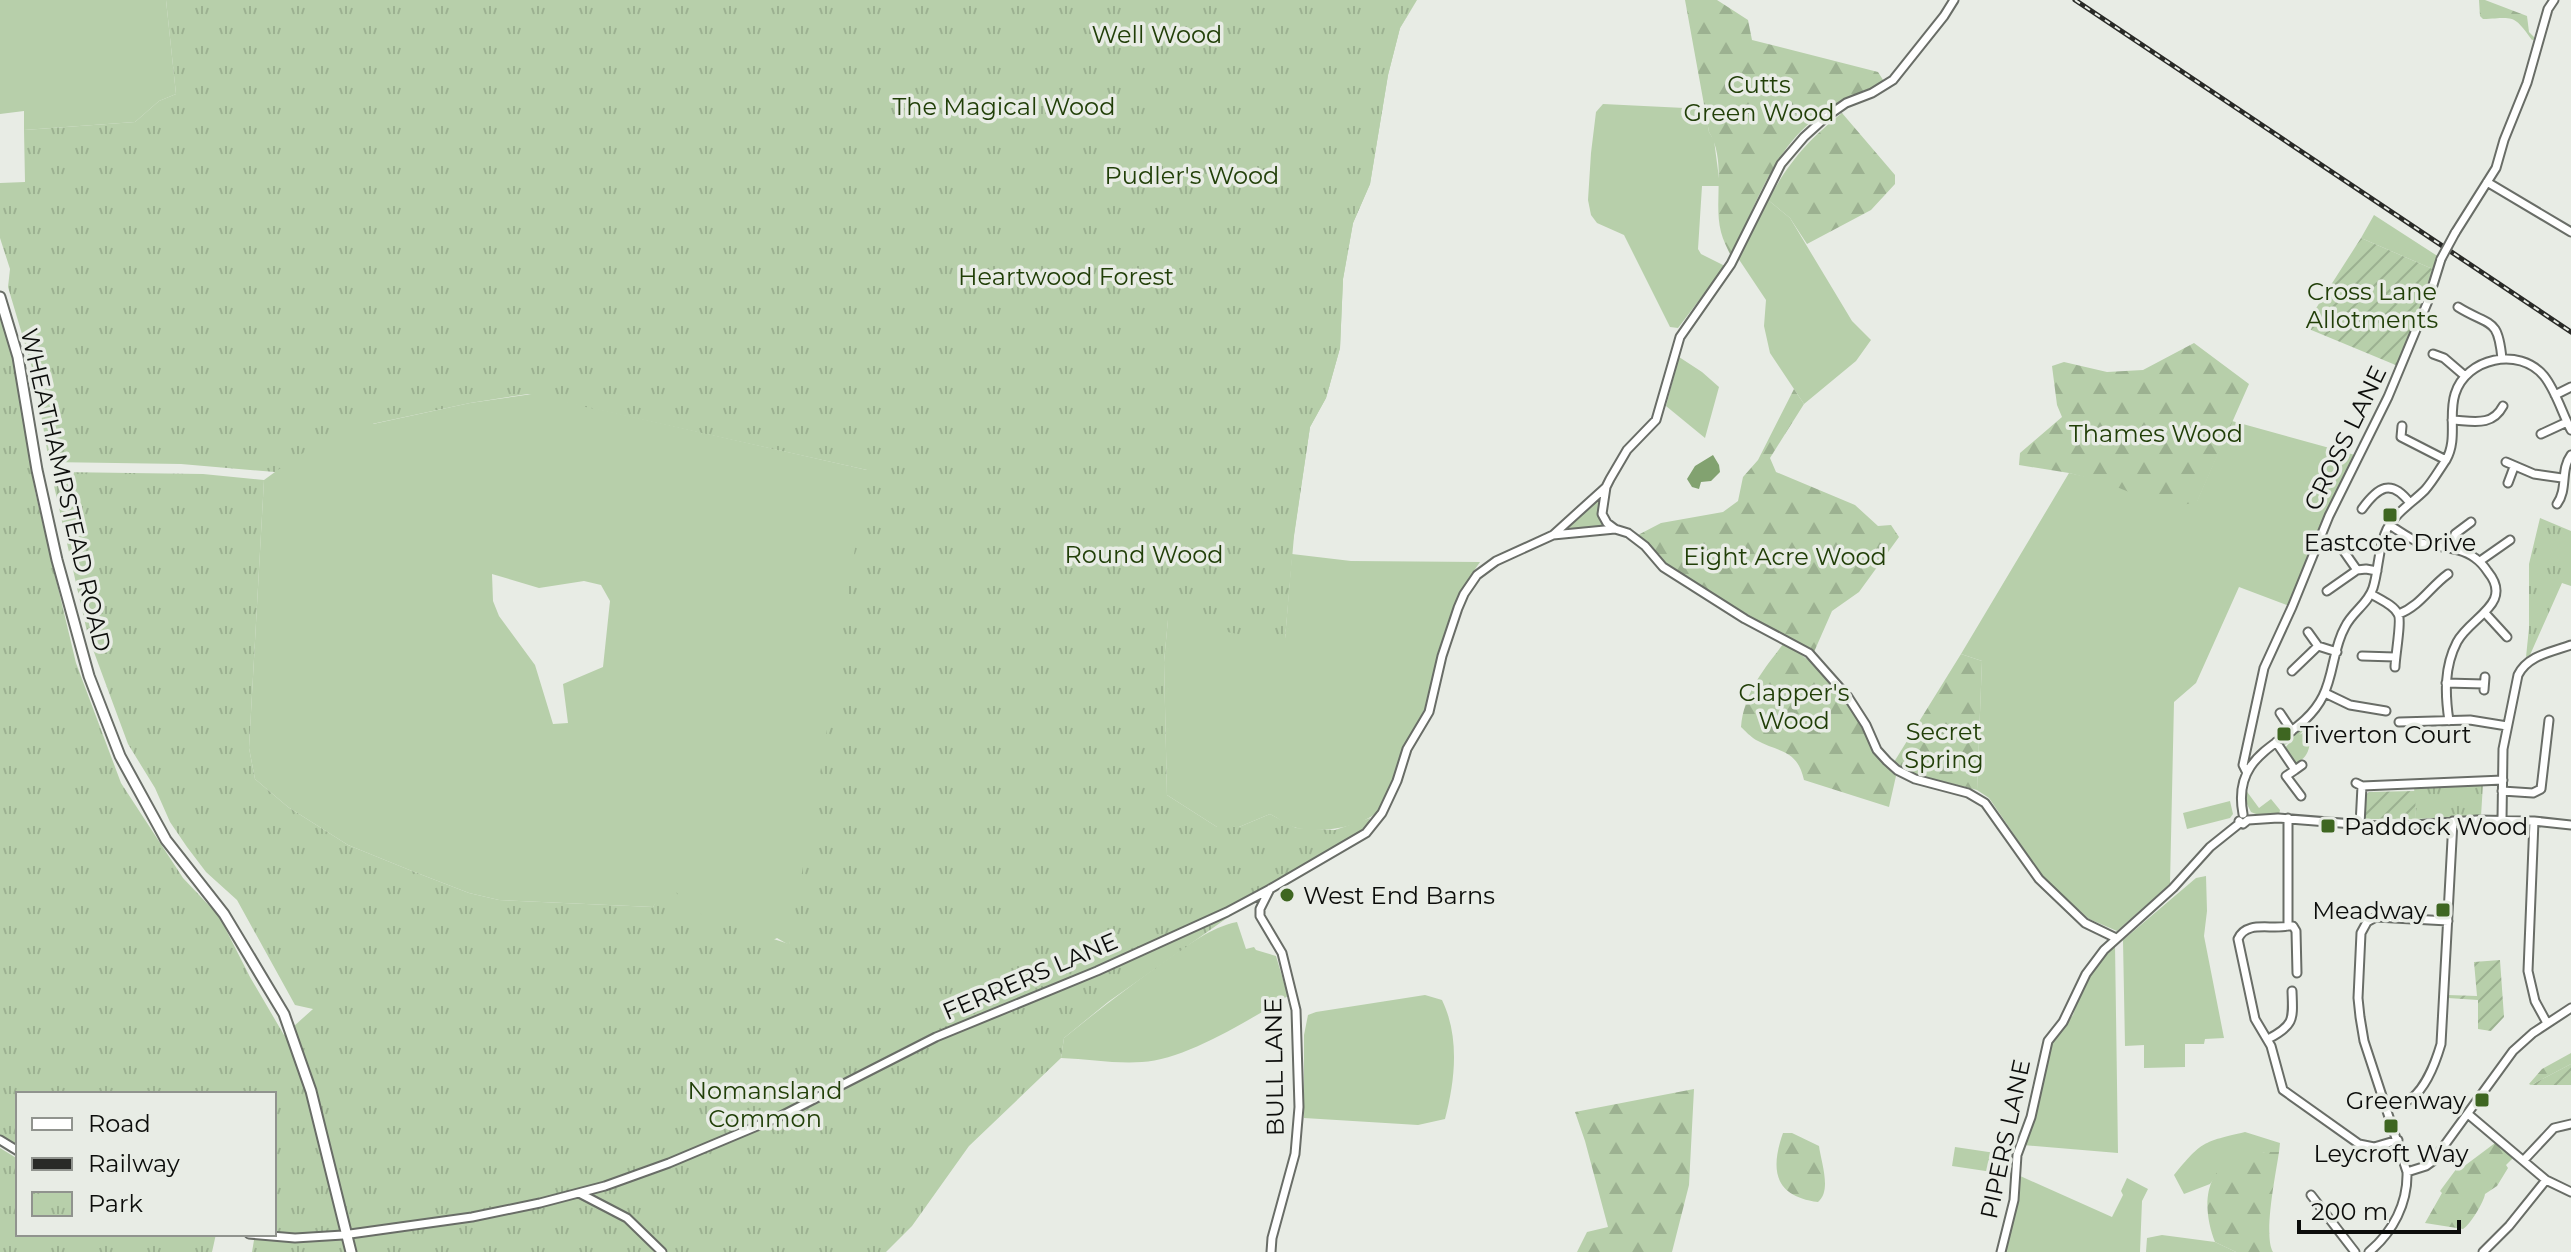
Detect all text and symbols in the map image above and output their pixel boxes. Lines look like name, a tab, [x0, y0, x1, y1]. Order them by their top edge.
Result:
park label: Well Wood	[1092, 20, 1222, 49]
park label: Cutts Green Wood	[1683, 70, 1835, 127]
park label: The Magical Wood	[893, 92, 1115, 121]
park label: Pudler's Wood	[1105, 161, 1279, 190]
park label: Heartwood Forest	[958, 262, 1174, 291]
park label: Cross Lane Allotments	[2306, 277, 2438, 334]
street label: WHEATHAMPSTEAD ROAD	[15, 326, 117, 654]
street label: CROSS LANE	[2298, 361, 2392, 515]
park label: Thames Wood	[2069, 419, 2243, 448]
marker: Eastcote Drive	[2381, 506, 2399, 524]
place label: Eastcote Drive	[2304, 528, 2476, 557]
park label: Round Wood	[1064, 540, 1224, 569]
park label: Eight Acre Wood	[1683, 542, 1887, 571]
park label: Clapper's Wood	[1739, 678, 1849, 735]
park label: Secret Spring	[1904, 717, 1984, 774]
place label: Tiverton Court	[2300, 720, 2472, 749]
marker: Tiverton Court	[2275, 725, 2293, 743]
place label: Paddock Wood	[2344, 812, 2528, 841]
marker: Paddock Wood	[2319, 817, 2337, 835]
place label: West End Barns	[1303, 881, 1495, 910]
marker: West End Barns	[1278, 886, 1296, 904]
place label: Meadway	[2312, 896, 2427, 925]
marker: Meadway	[2434, 901, 2452, 919]
street label: FERRERS LANE	[938, 926, 1122, 1026]
street label: BULL LANE	[1258, 997, 1290, 1137]
street label: PIPERS LANE	[1974, 1056, 2036, 1222]
park label: Nomansland Common	[687, 1076, 843, 1133]
place label: Greenway	[2346, 1086, 2466, 1115]
marker: Greenway	[2473, 1091, 2491, 1109]
legend	[16, 1092, 276, 1236]
text: Road	[88, 1109, 151, 1138]
marker: Leycroft Way	[2382, 1117, 2400, 1135]
place label: Leycroft Way	[2313, 1139, 2469, 1168]
text: Railway	[88, 1149, 180, 1178]
scale bar	[2299, 1184, 2459, 1234]
text: Park	[88, 1189, 143, 1218]
text: 200 m	[2311, 1197, 2388, 1226]

